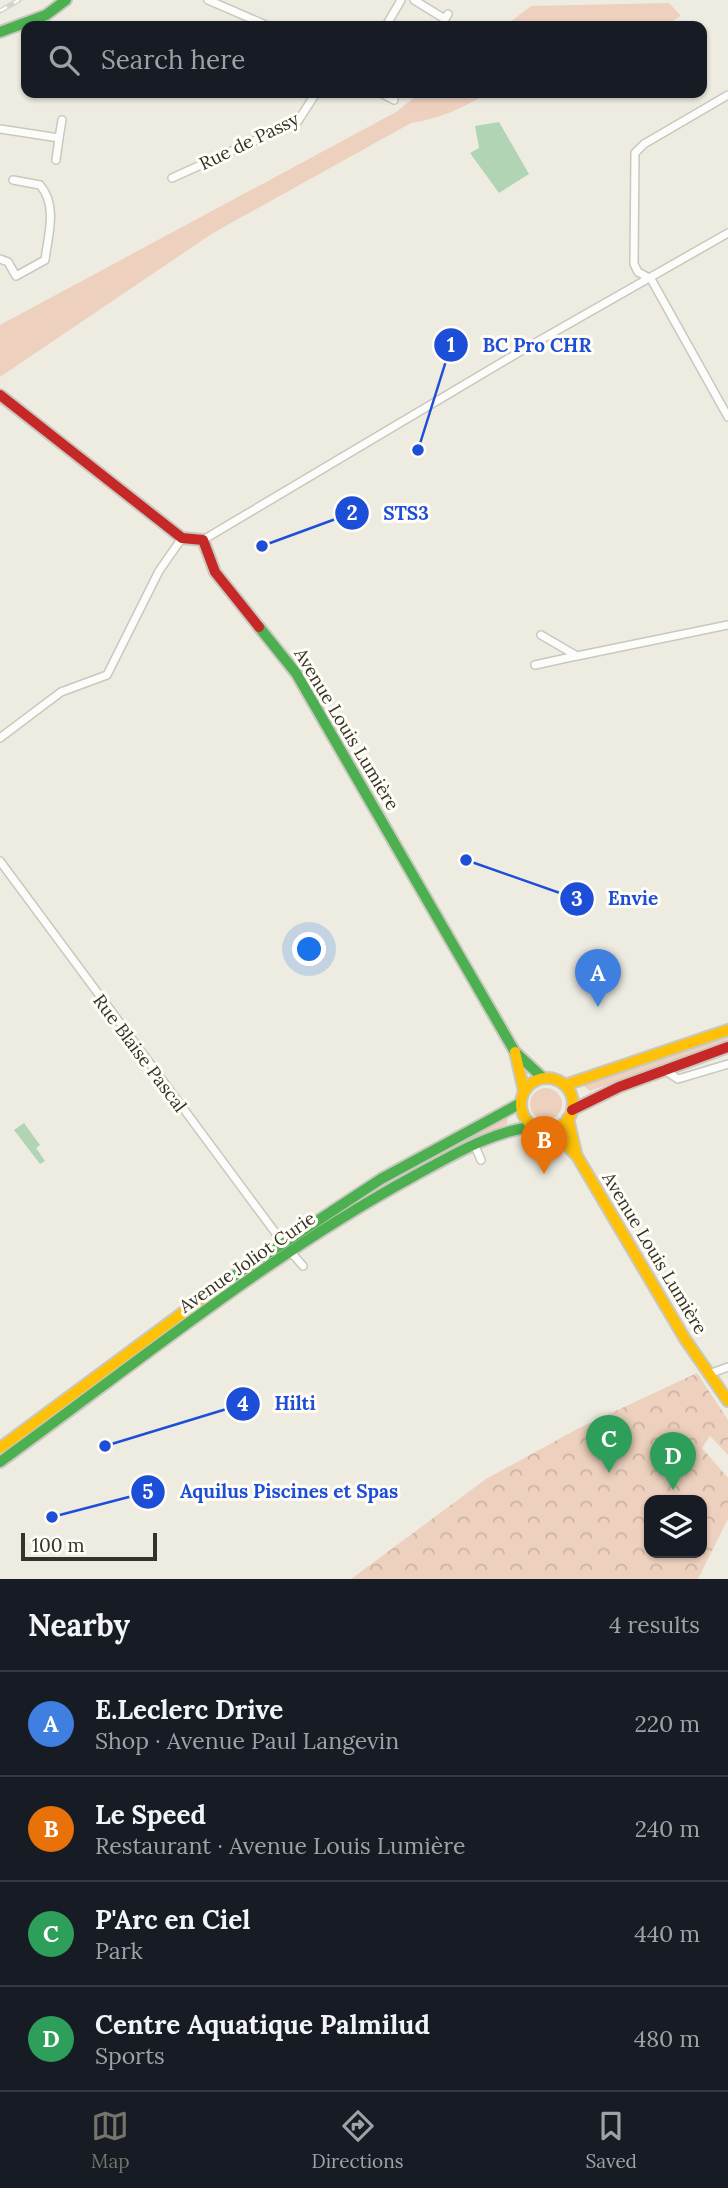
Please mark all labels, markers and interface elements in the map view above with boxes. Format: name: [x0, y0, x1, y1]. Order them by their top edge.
search box: [21, 21, 707, 98]
icon: search: [45, 41, 83, 79]
text: Search here: [101, 43, 245, 76]
street label: Rue de Passy: [195, 107, 303, 175]
callout: BC Pro CHR: [434, 325, 606, 365]
text: 1: [447, 331, 455, 358]
text: BC Pro CHR: [483, 333, 591, 357]
callout: STS3: [334, 493, 443, 533]
text: 2: [346, 499, 358, 526]
text: STS3: [383, 501, 429, 525]
street label: Avenue Louis Lumière: [289, 643, 405, 814]
callout: Envie: [559, 879, 673, 919]
text: 3: [571, 885, 583, 912]
text: Envie: [608, 886, 658, 910]
your location: [292, 932, 326, 966]
pin: A: [575, 949, 621, 1007]
street label: Rue Blaise Pascal: [88, 989, 192, 1117]
pin: B: [521, 1116, 567, 1174]
street label: Avenue Louis Lumière: [597, 1167, 713, 1338]
street label: Avenue Joliot Curie: [174, 1206, 320, 1318]
callout: Hilti: [225, 1384, 329, 1424]
text: 4: [237, 1390, 249, 1417]
text: Hilti: [274, 1391, 316, 1415]
pin: C: [586, 1415, 632, 1473]
pin: D: [650, 1432, 696, 1490]
callout: Aquilus Piscines et Spas: [131, 1472, 412, 1512]
text: 5: [142, 1478, 154, 1505]
text: Aquilus Piscines et Spas: [180, 1479, 398, 1503]
map controls: [644, 1495, 707, 1558]
button: layers: [644, 1495, 707, 1558]
scale bar: [21, 1530, 158, 1562]
text: 100 m: [32, 1533, 85, 1557]
text: Nearby: [28, 1606, 130, 1644]
text: 4 results: [609, 1610, 700, 1639]
text: E.Leclerc Drive: [95, 1693, 283, 1726]
text: A: [43, 1709, 59, 1738]
text: 220 m: [634, 1709, 700, 1738]
text: Shop · Avenue Paul Langevin: [95, 1726, 399, 1755]
text: Le Speed: [95, 1798, 206, 1831]
text: B: [43, 1814, 59, 1843]
text: 240 m: [635, 1814, 700, 1843]
text: Restaurant · Avenue Louis Lumière: [95, 1831, 465, 1860]
text: P'Arc en Ciel: [95, 1903, 250, 1936]
text: C: [43, 1919, 59, 1948]
text: 440 m: [634, 1919, 700, 1948]
text: Park: [95, 1936, 143, 1965]
text: Centre Aquatique Palmilud: [95, 2008, 430, 2041]
text: D: [42, 2024, 60, 2053]
text: 480 m: [634, 2024, 700, 2053]
text: Sports: [95, 2041, 165, 2070]
tab: Map: [91, 2107, 130, 2173]
tab: Directions: [312, 2107, 404, 2173]
tab: Saved: [586, 2107, 637, 2173]

